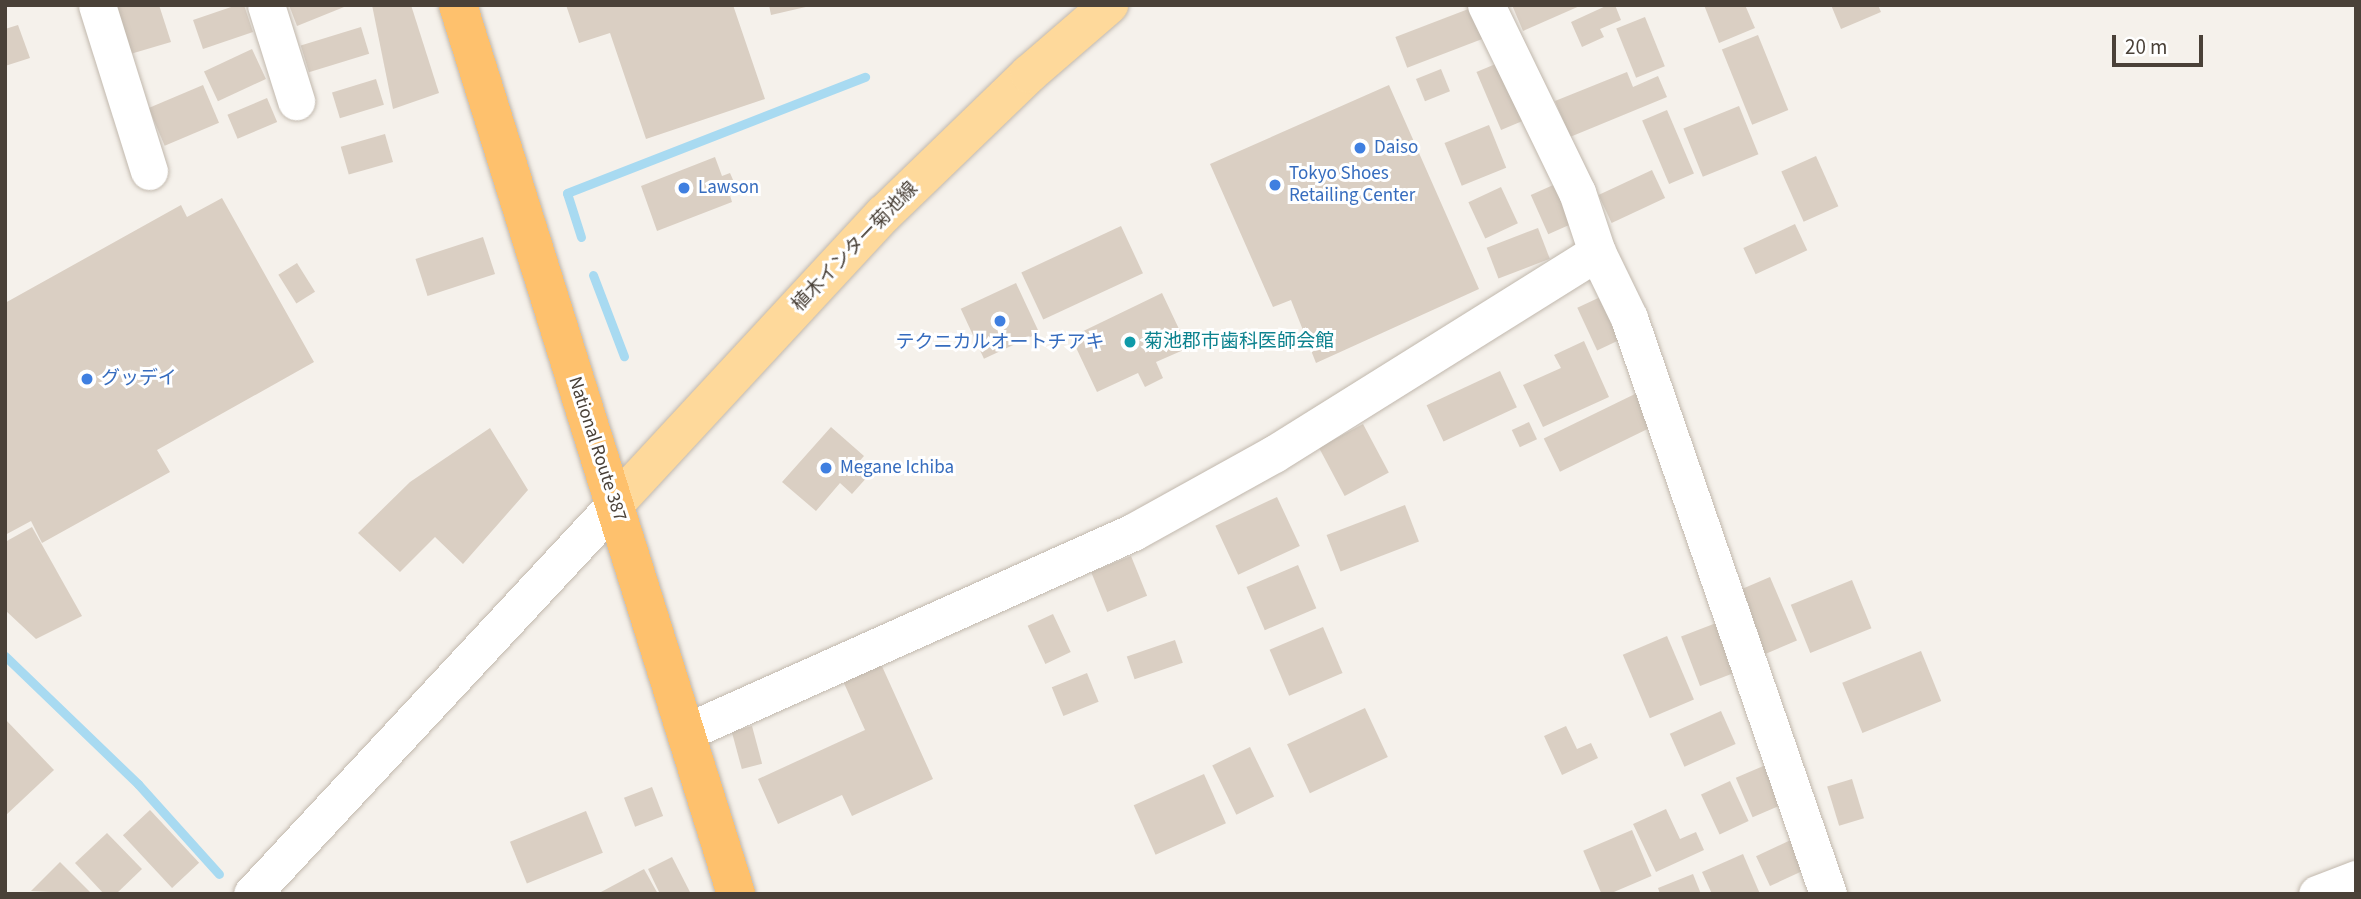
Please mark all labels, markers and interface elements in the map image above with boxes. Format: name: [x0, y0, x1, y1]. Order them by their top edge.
scale bar: [2116, 21, 2207, 65]
text: 20 m: [2125, 32, 2167, 62]
place label: Daiso: [1374, 137, 1418, 159]
marker: Daiso: [1352, 140, 1368, 156]
place label: Tokyo Shoes Retailing Center: [1289, 163, 1415, 207]
place label: Lawson: [698, 177, 759, 199]
marker: Tokyo Shoes Retailing Center: [1267, 177, 1283, 193]
street label: 植木インター菊池線: [787, 178, 923, 316]
marker: Lawson: [676, 180, 692, 196]
marker: テクニカルオートチアキ: [992, 313, 1008, 329]
place label: 菊池郡市歯科医師会館: [1144, 331, 1334, 353]
place label: テクニカルオートチアキ: [896, 332, 1104, 354]
marker: 菊池郡市歯科医師会館: [1122, 334, 1138, 350]
place label: グッデイ: [101, 368, 177, 390]
marker: グッデイ: [79, 371, 95, 387]
street label: National Route 387: [563, 374, 631, 524]
place label: Megane Ichiba: [840, 457, 954, 479]
marker: Megane Ichiba: [818, 460, 834, 476]

